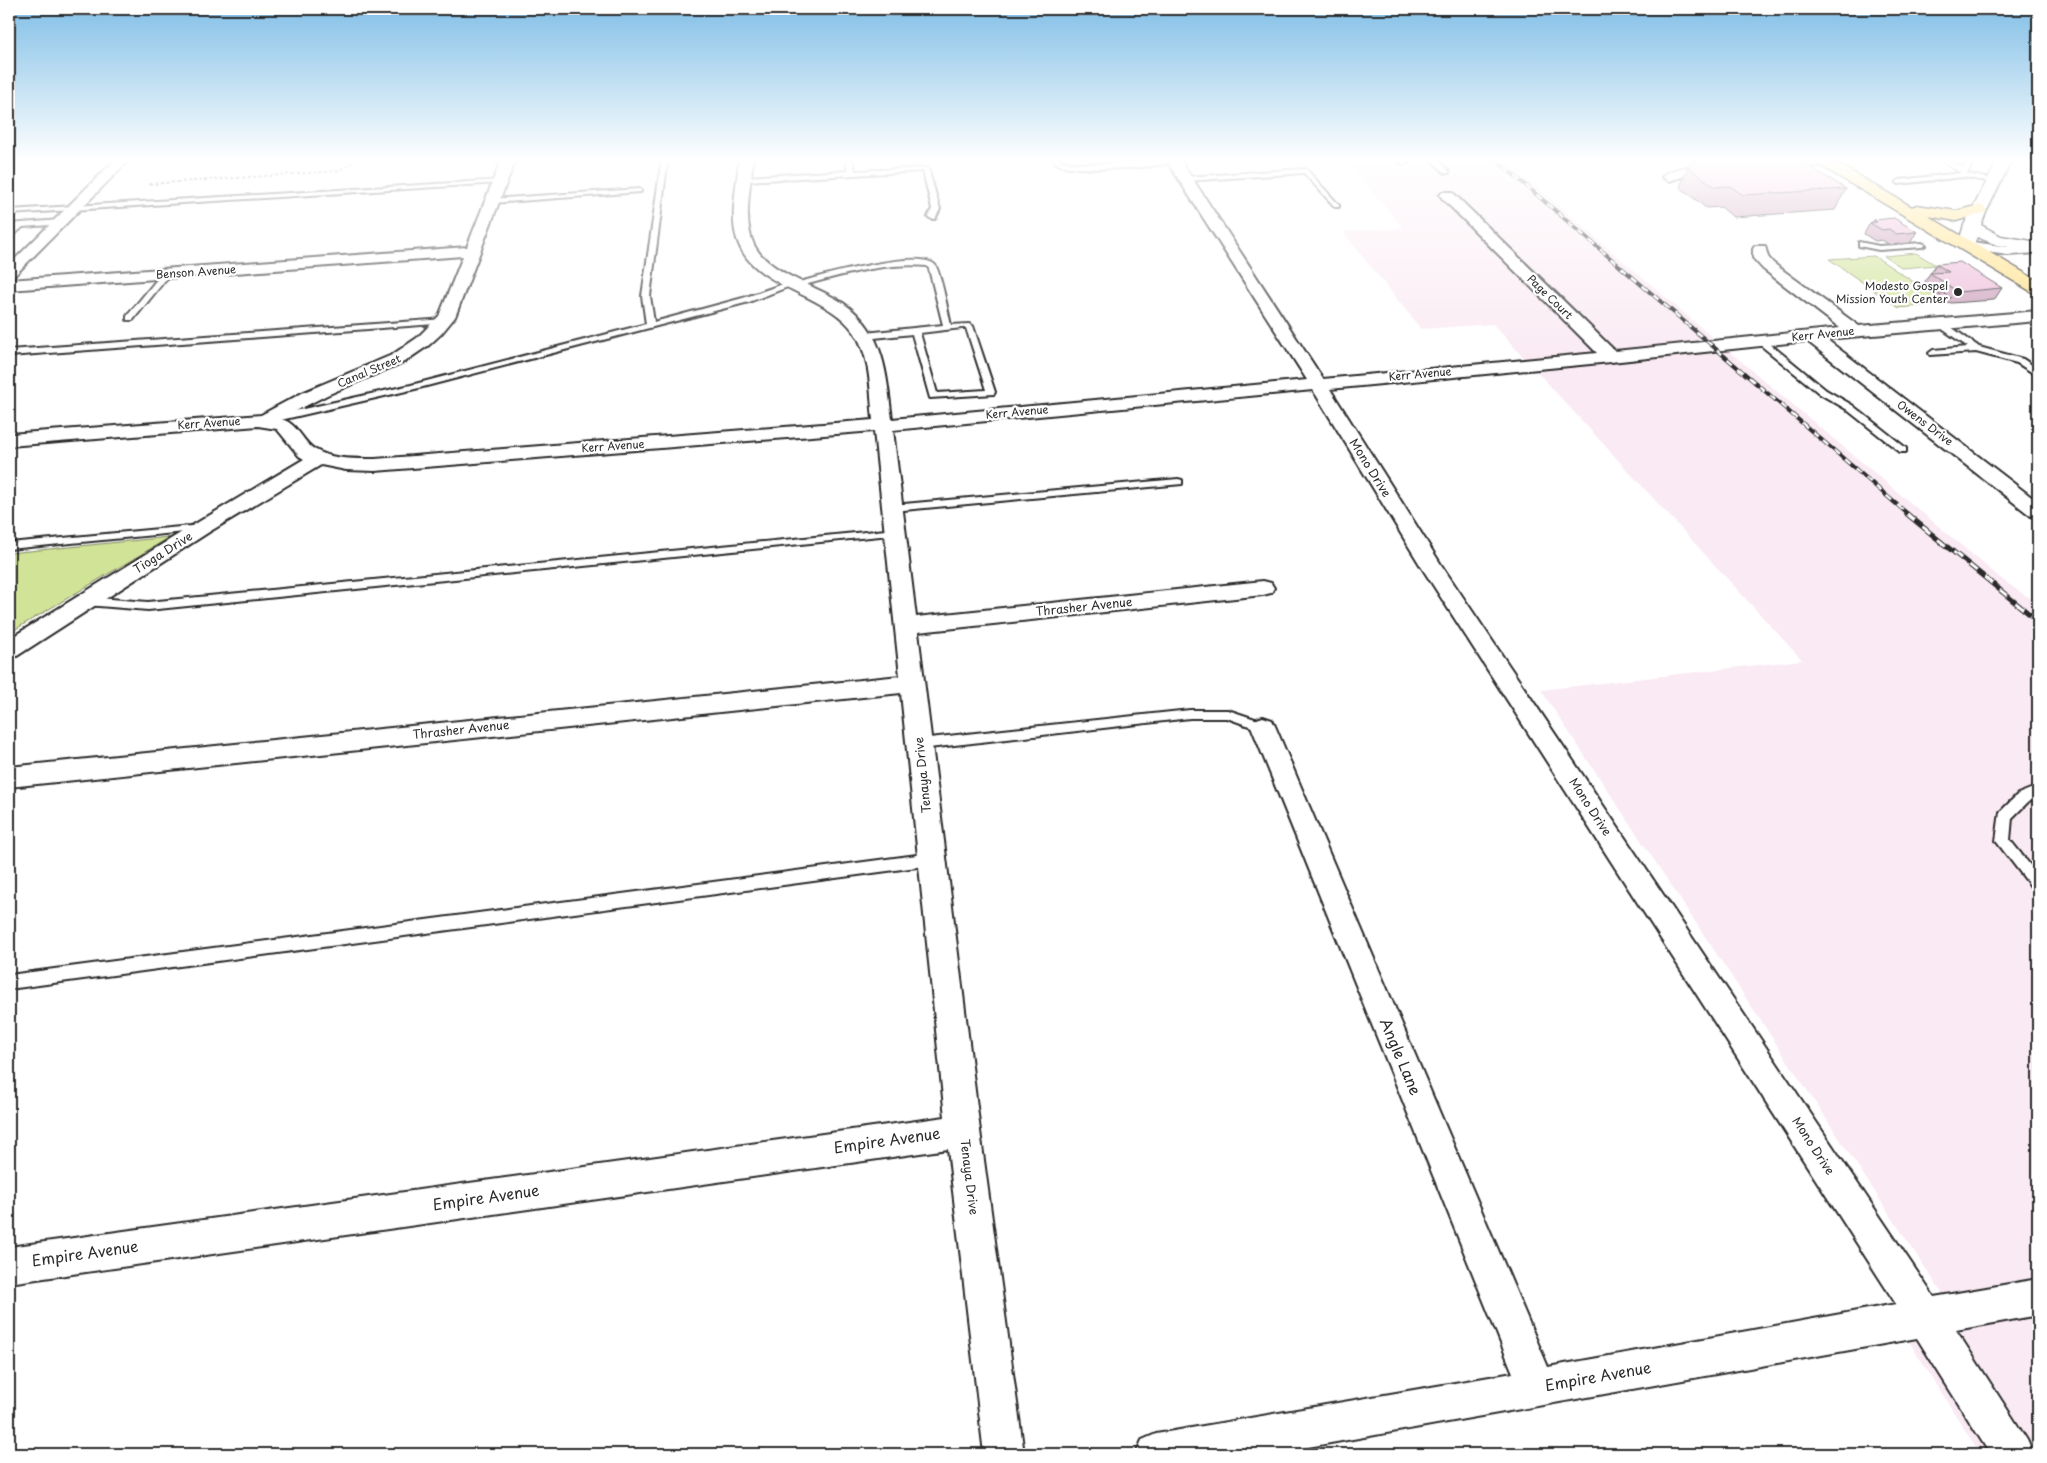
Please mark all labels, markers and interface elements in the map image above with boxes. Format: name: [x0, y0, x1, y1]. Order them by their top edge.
street label: Benson Avenue: [155, 260, 237, 283]
street label: Page Court: [1524, 270, 1577, 323]
place label: Modesto Gospel Mission Youth Center: [1836, 277, 1949, 307]
marker: Modesto Gospel Mission Youth Center: [1952, 286, 1964, 298]
street label: Kerr Avenue: [1791, 322, 1855, 345]
street label: Canal Street: [334, 349, 404, 392]
street label: Kerr Avenue: [1388, 362, 1452, 385]
street label: Owens Drive: [1894, 396, 1957, 449]
street label: Kerr Avenue: [985, 400, 1049, 423]
street label: Kerr Avenue: [177, 412, 241, 433]
street label: Kerr Avenue: [581, 435, 645, 456]
street label: Mono Drive: [1346, 435, 1396, 500]
street label: Tioga Drive: [129, 527, 196, 577]
street label: Thrasher Avenue: [1035, 592, 1134, 620]
street label: Thrasher Avenue: [412, 715, 511, 743]
street label: Tenaya Drive: [909, 736, 935, 814]
street label: Mono Drive: [1565, 774, 1616, 839]
street label: Angle Lane: [1375, 1014, 1428, 1099]
street label: Mono Drive: [1788, 1113, 1839, 1178]
street label: Empire Avenue: [832, 1121, 942, 1158]
street label: Tenaya Drive: [956, 1138, 984, 1216]
street label: Empire Avenue: [431, 1178, 541, 1215]
street label: Empire Avenue: [30, 1234, 140, 1271]
street label: Empire Avenue: [1543, 1355, 1653, 1396]

